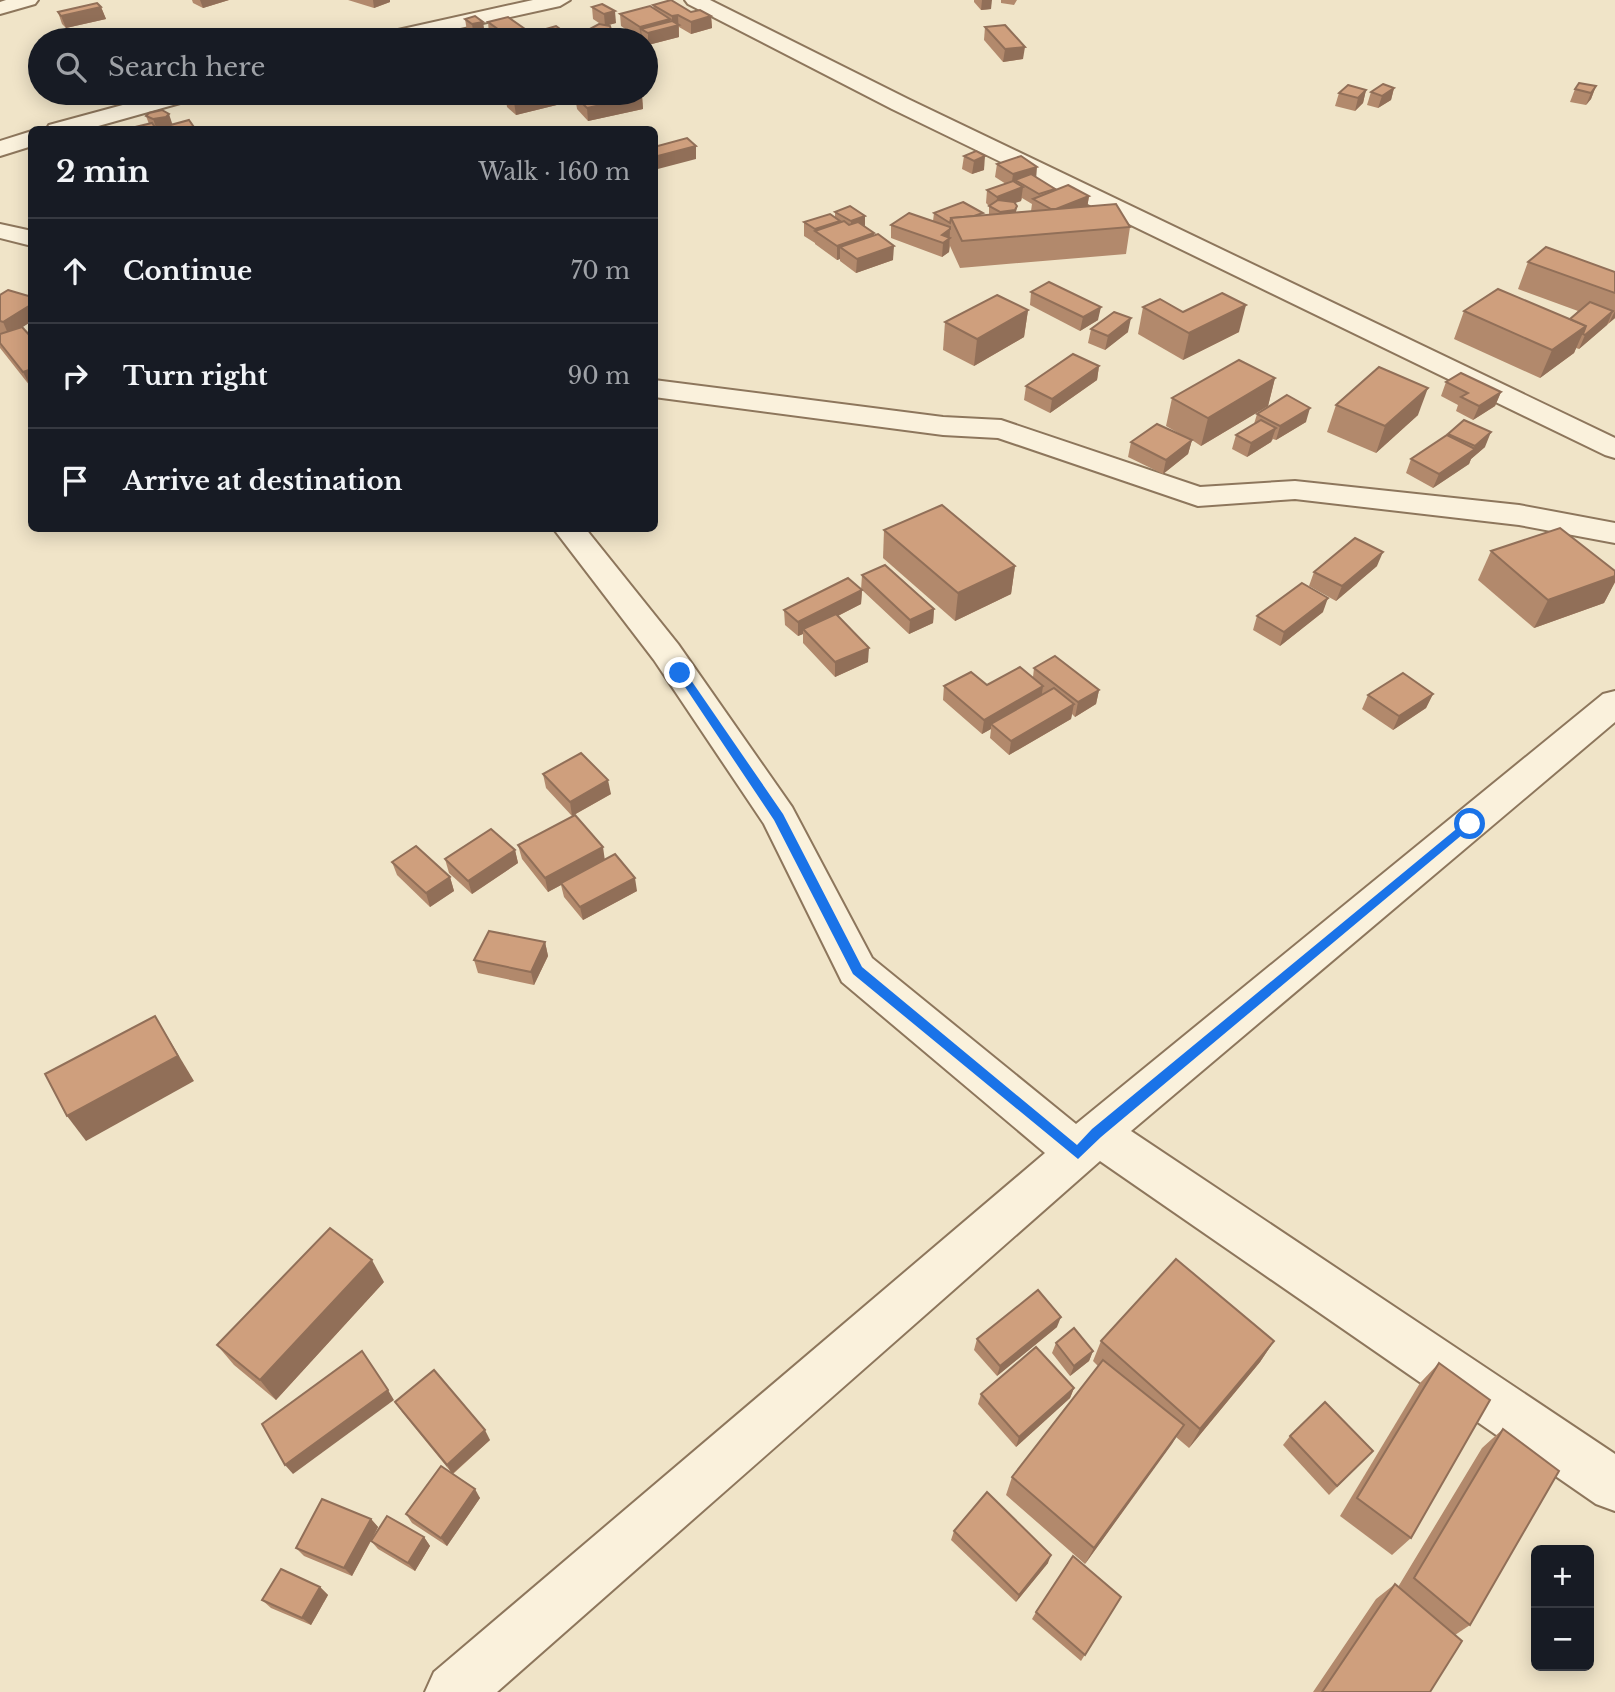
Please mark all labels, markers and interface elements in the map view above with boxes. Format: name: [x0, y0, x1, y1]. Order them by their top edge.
search box: [28, 28, 658, 105]
icon: search: [52, 48, 90, 86]
text: Search here: [108, 51, 265, 83]
text: 2 min: [56, 153, 149, 190]
text: Walk · 160 m: [478, 158, 630, 186]
icon: ahead: [56, 252, 94, 290]
text: Continue: [123, 255, 252, 287]
text: 70 m: [571, 257, 630, 285]
icon: right: [56, 357, 94, 395]
text: Turn right: [123, 360, 268, 392]
text: 90 m: [568, 362, 630, 390]
icon: arrive: [56, 462, 94, 500]
text: Arrive at destination: [123, 465, 403, 497]
route end: [664, 657, 695, 688]
route start: [1454, 808, 1485, 839]
map controls: [1531, 1545, 1594, 1671]
button: +: [1531, 1545, 1594, 1608]
button: −: [1531, 1608, 1594, 1671]

